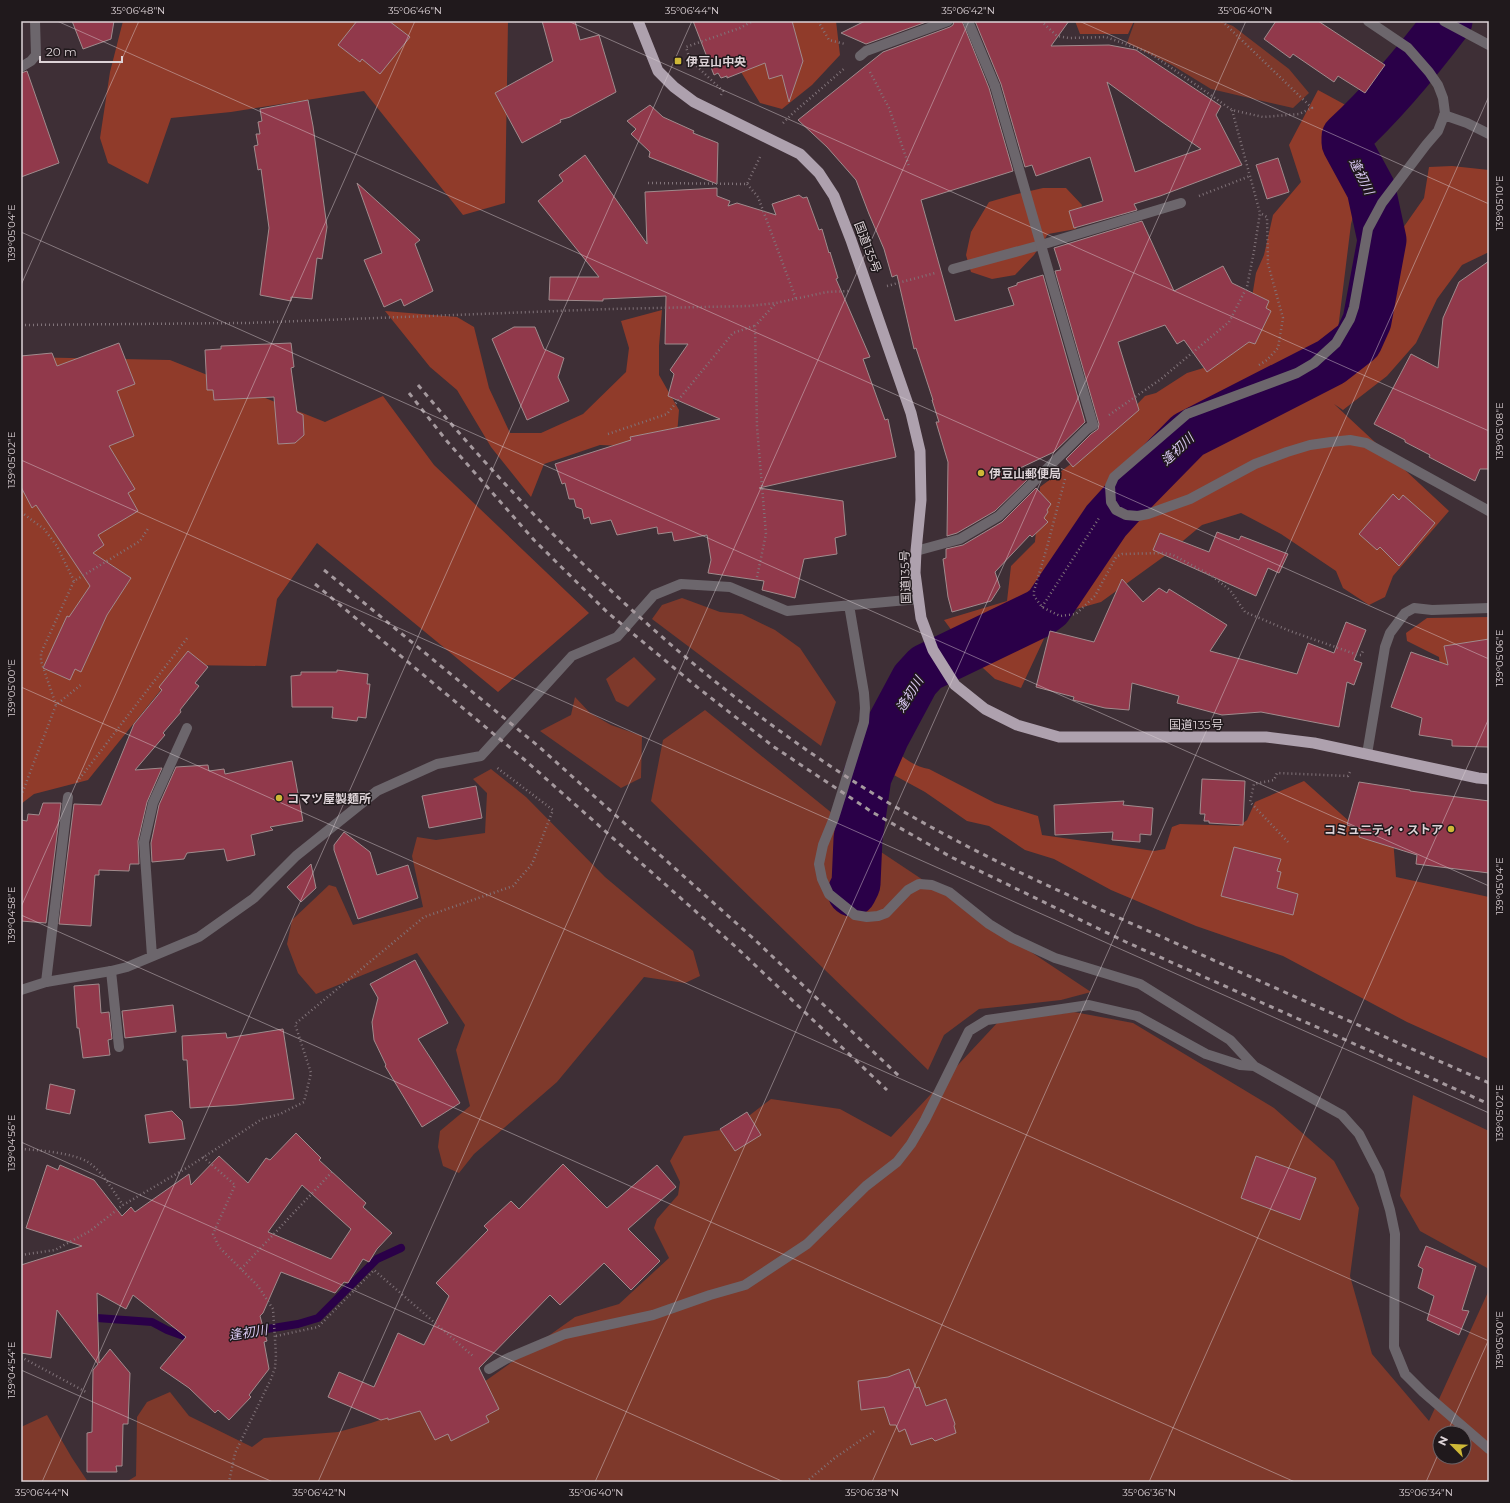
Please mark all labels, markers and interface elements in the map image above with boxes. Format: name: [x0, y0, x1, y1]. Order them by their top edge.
text: 35°06'48"N: [111, 4, 165, 17]
text: 35°06'46"N: [388, 4, 442, 17]
text: 35°06'44"N: [665, 4, 719, 17]
text: 35°06'42"N: [941, 4, 995, 17]
text: 35°06'40"N: [1218, 4, 1272, 17]
scale bar: [40, 38, 122, 64]
text: 20 m: [46, 44, 77, 59]
place label: 伊豆山中央: [686, 54, 746, 69]
marker: 伊豆山中央: [673, 56, 683, 66]
water label: 逢初川: [1346, 155, 1379, 199]
text: 139°05'10"E: [1493, 175, 1506, 231]
text: 139°05'04"E: [5, 204, 18, 262]
street label: 国道135号: [851, 219, 885, 275]
text: 139°05'08"E: [1493, 402, 1506, 460]
water label: 逢初川: [1157, 428, 1198, 468]
text: 139°05'02"E: [5, 431, 18, 488]
place label: 伊豆山郵便局: [989, 466, 1061, 481]
marker: 伊豆山郵便局: [976, 468, 986, 478]
street label: 国道135号: [897, 550, 913, 604]
text: 139°05'06"E: [1493, 629, 1506, 687]
text: 139°05'00"E: [5, 659, 18, 717]
water label: 逢初川: [892, 672, 927, 715]
street label: 国道135号: [1169, 717, 1223, 732]
place label: コマツ屋製麺所: [287, 791, 371, 806]
marker: コマツ屋製麺所: [274, 793, 284, 803]
place label: コミュ二ティ・ストア: [1324, 822, 1443, 837]
marker: コミュ二ティ・ストア: [1446, 824, 1456, 834]
text: 139°05'04"E: [1493, 857, 1506, 915]
text: 139°04'58"E: [5, 886, 18, 944]
text: 139°05'02"E: [1493, 1084, 1506, 1141]
text: 139°04'56"E: [5, 1114, 18, 1171]
text: 139°05'00"E: [1493, 1311, 1506, 1369]
water label: 逢初川: [227, 1321, 270, 1343]
text: 139°04'54"E: [5, 1341, 18, 1399]
north arrow: [1432, 1425, 1472, 1465]
text: N: [1435, 1434, 1451, 1448]
text: 35°06'44"N: [15, 1486, 69, 1499]
text: 35°06'42"N: [292, 1486, 346, 1499]
text: 35°06'40"N: [569, 1486, 623, 1499]
text: 35°06'38"N: [845, 1486, 899, 1499]
text: 35°06'36"N: [1122, 1486, 1176, 1499]
text: 35°06'34"N: [1399, 1486, 1453, 1499]

